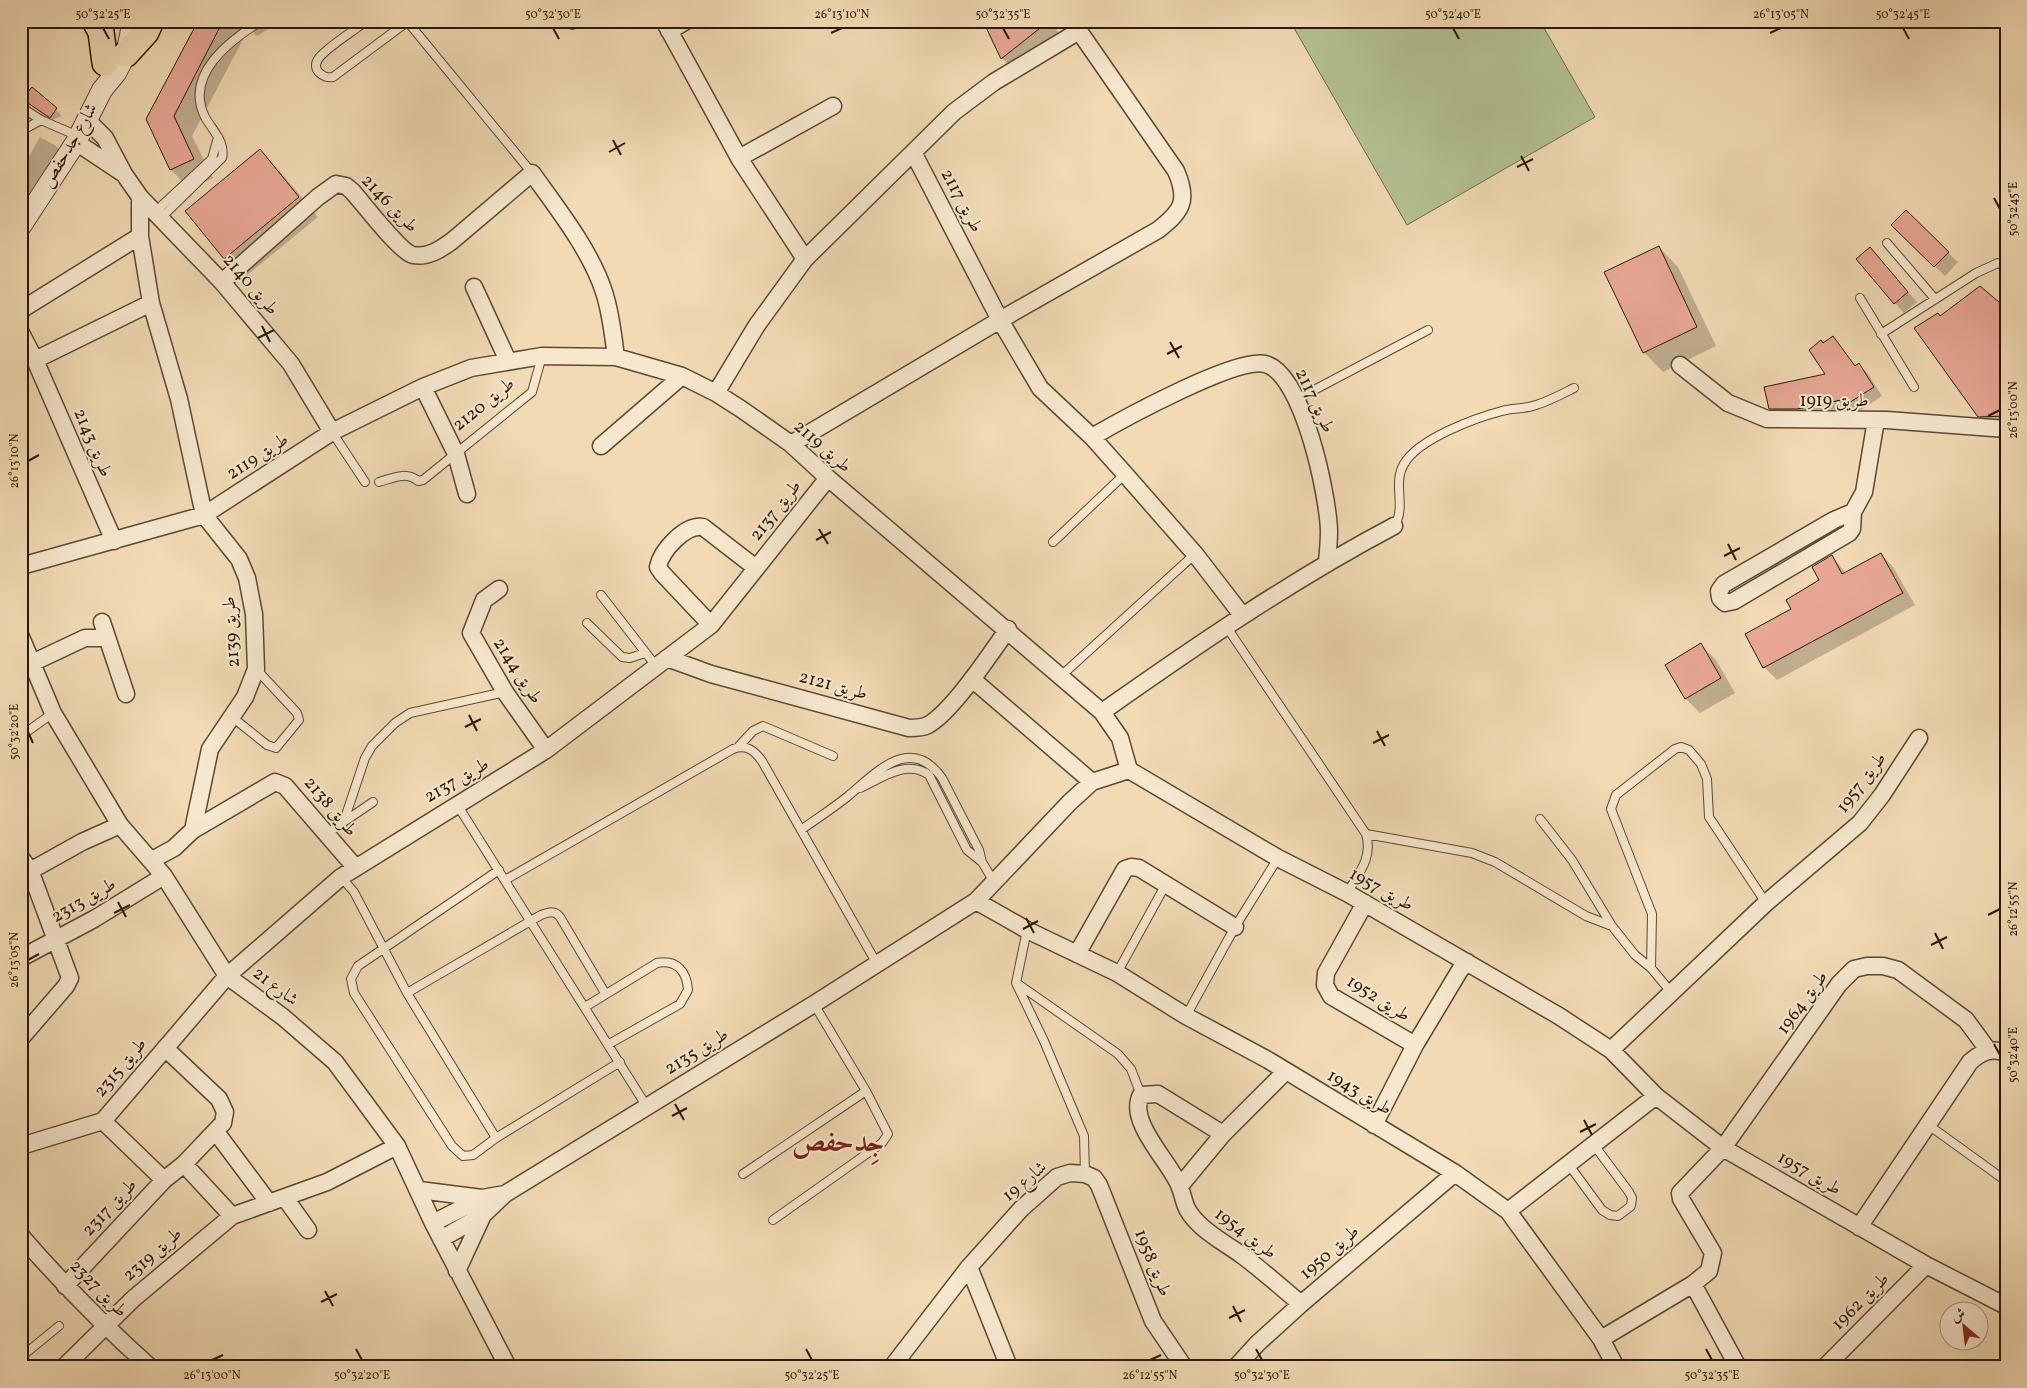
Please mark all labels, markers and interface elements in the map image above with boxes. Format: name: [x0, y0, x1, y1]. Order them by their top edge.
text: 50°32'25"E: [75, 7, 131, 23]
text: 50°32'30"E: [525, 7, 581, 23]
text: 26°13'10"N: [815, 7, 870, 23]
text: 50°32'35"E: [976, 7, 1030, 23]
text: 50°32'40"E: [1425, 7, 1481, 23]
text: 26°13'05"N: [1753, 7, 1809, 23]
text: 50°32'45"E: [1876, 7, 1930, 23]
street label: شارع جدحفص: [36, 99, 105, 193]
street label: طريق 2117: [934, 165, 988, 237]
street label: طريق 2146: [355, 169, 423, 239]
text: 50°32'45"E: [2006, 182, 2022, 236]
street label: طريق 2140: [216, 249, 284, 321]
street label: طريق 2117: [1288, 364, 1340, 438]
street label: طريق 2120: [448, 372, 520, 438]
text: 26°13'00"N: [2006, 381, 2022, 439]
street label: طريق 1919: [1799, 389, 1869, 414]
street label: طريق 2143: [66, 405, 118, 481]
street label: طريق 2119: [788, 415, 856, 479]
street label: طريق 2119: [222, 428, 294, 486]
text: 26°13'10"N: [7, 433, 23, 488]
street label: طريق 2137: [744, 475, 808, 547]
street label: طريق 2139: [217, 596, 247, 668]
street label: طريق 2144: [486, 633, 548, 709]
street label: طريق 2121: [796, 665, 870, 707]
text: 50°32'20"E: [7, 704, 23, 760]
street label: طريق 1957: [1831, 747, 1893, 819]
street label: طريق 2137: [420, 752, 494, 810]
street label: طريق 2138: [297, 772, 363, 842]
street label: طريق 1957: [1344, 862, 1418, 918]
street label: طريق 2313: [47, 872, 121, 930]
text: 26°12'55"N: [2006, 882, 2022, 936]
text: 26°13'05"N: [7, 932, 23, 988]
street label: شارع 21: [246, 962, 303, 1013]
street label: طريق 1964: [1771, 966, 1835, 1040]
street label: طريق 1952: [1341, 970, 1415, 1028]
street label: طريق 2135: [660, 1023, 734, 1081]
text: 50°32'40"E: [2006, 1027, 2022, 1083]
street label: طريق 2315: [89, 1033, 153, 1103]
street label: طريق 1943: [1322, 1064, 1396, 1122]
district label: جِدحفص: [792, 1124, 884, 1165]
street label: طريق 1957: [1772, 1146, 1846, 1202]
street label: شارع 19: [997, 1156, 1053, 1209]
street label: طريق 2317: [77, 1174, 143, 1242]
street label: طريق 1954: [1209, 1202, 1281, 1266]
street label: طريق 1950: [1295, 1220, 1365, 1286]
street label: طريق 2319: [118, 1222, 188, 1288]
street label: طريق 1958: [1127, 1226, 1177, 1300]
street label: طريق 2327: [63, 1254, 133, 1324]
street label: طريق 1962: [1827, 1268, 1895, 1336]
north arrow: [1940, 1300, 1990, 1350]
text: ش: [1948, 1304, 1969, 1327]
text: 26°13'00"N: [183, 1368, 241, 1384]
text: 50°32'20"E: [334, 1368, 390, 1384]
text: 50°32'25"E: [784, 1368, 840, 1384]
text: 26°12'55"N: [1123, 1368, 1177, 1384]
text: 50°32'30"E: [1234, 1368, 1290, 1384]
text: 50°32'35"E: [1685, 1368, 1739, 1384]

